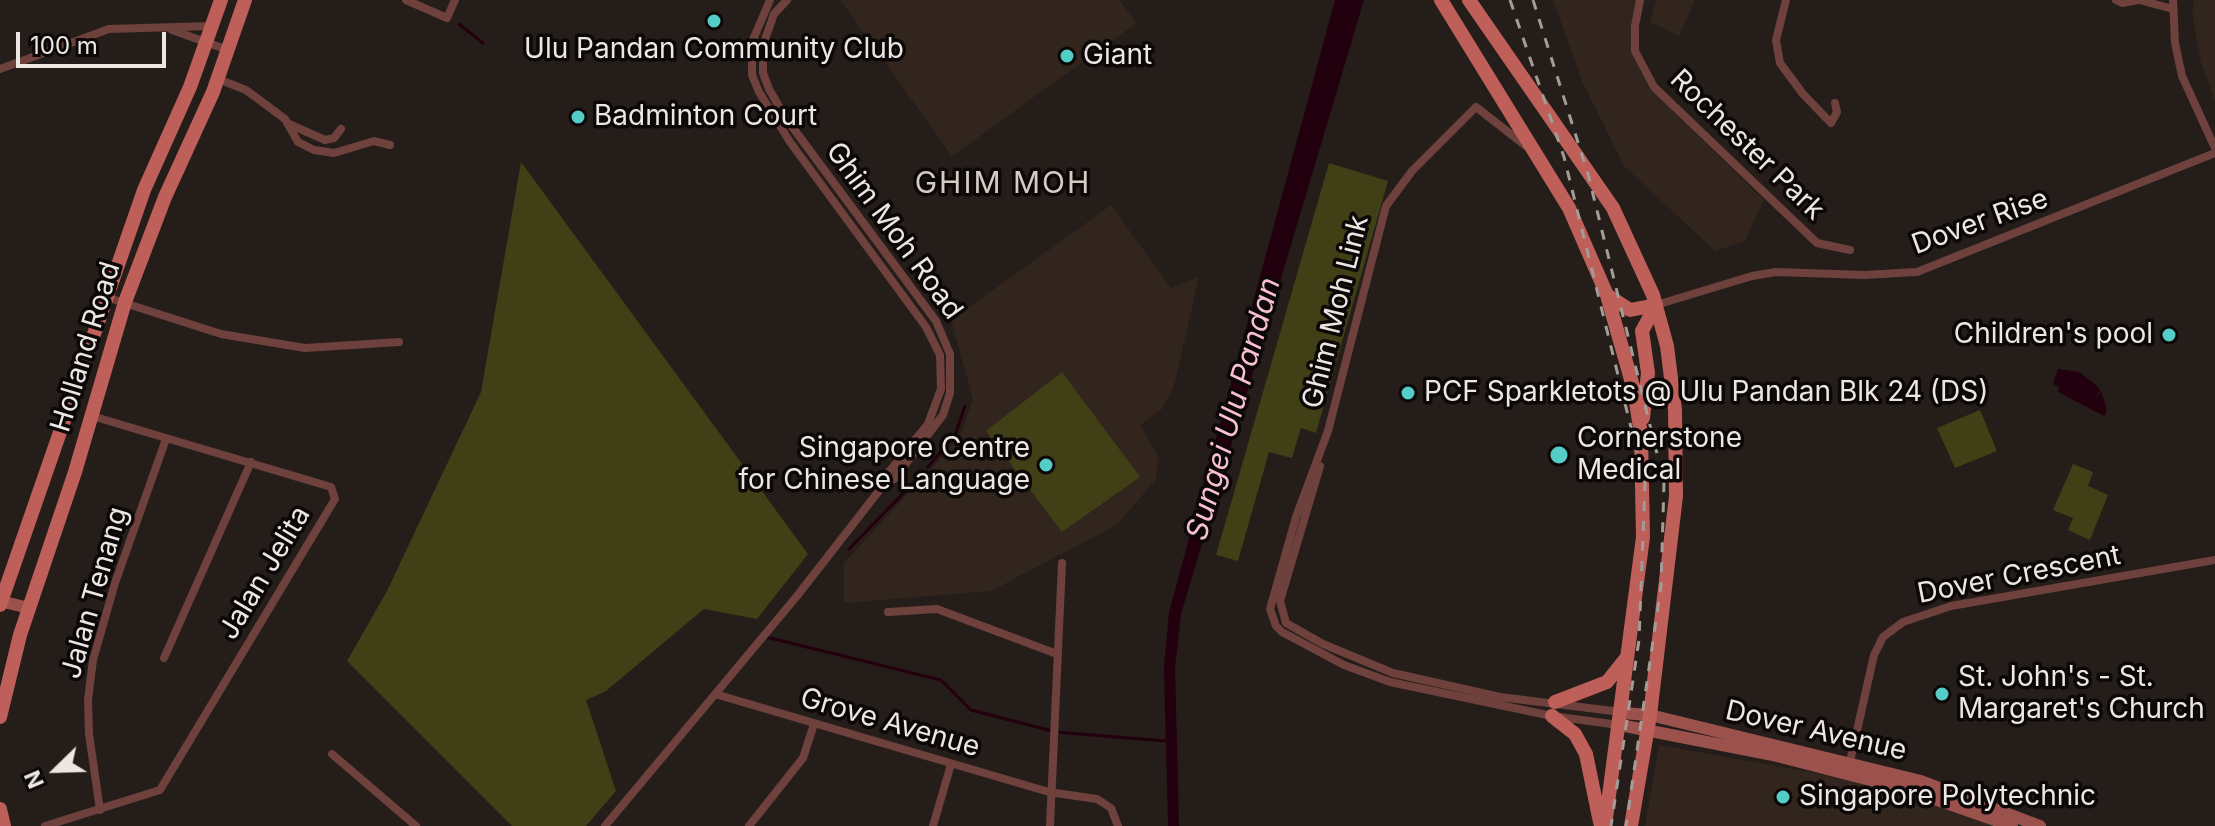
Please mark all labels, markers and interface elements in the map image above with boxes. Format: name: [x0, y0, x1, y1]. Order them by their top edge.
marker: Ulu Pandan Community Club: [705, 12, 723, 30]
scale bar: [20, 16, 170, 66]
text: 100 m: [30, 31, 98, 60]
place label: Ulu Pandan Community Club: [524, 33, 904, 67]
place label: Giant: [1083, 39, 1152, 73]
marker: Giant: [1058, 47, 1076, 65]
street label: Rochester Park: [1663, 63, 1831, 227]
place label: Badminton Court: [594, 100, 817, 134]
marker: Badminton Court: [569, 108, 587, 126]
street label: Ghim Moh Road: [818, 136, 970, 326]
district label: GHIM MOH: [915, 166, 1091, 202]
street label: Dover Rise: [1907, 182, 2053, 262]
street label: Ghim Moh Link: [1296, 212, 1376, 412]
street label: Holland Road: [44, 258, 128, 436]
water label: Sungei Ulu Pandan: [1179, 274, 1289, 544]
place label: Children's pool: [1954, 318, 2153, 352]
marker: Children's pool: [2160, 326, 2178, 344]
place label: PCF Sparkletots @ Ulu Pandan Blk 24 (DS): [1424, 376, 1988, 410]
marker: PCF Sparkletots @ Ulu Pandan Blk 24 (DS): [1399, 384, 1417, 402]
place label: Cornerstone Medical: [1577, 422, 1742, 488]
place label: Singapore Centre for Chinese Language: [739, 432, 1030, 498]
marker: Cornerstone Medical: [1548, 444, 1570, 466]
marker: Singapore Centre for Chinese Language: [1037, 456, 1055, 474]
street label: Jalan Jelita: [212, 500, 318, 646]
street label: Jalan Tenang: [54, 503, 136, 683]
street label: Dover Crescent: [1915, 539, 2123, 611]
place label: St. John's - St. Margaret's Church: [1958, 661, 2205, 727]
street label: Grove Avenue: [796, 681, 984, 765]
marker: St. John's - St. Margaret's Church: [1933, 685, 1951, 703]
street label: Dover Avenue: [1722, 694, 1910, 768]
north arrow: [16, 730, 96, 810]
text: N: [19, 767, 49, 792]
place label: Singapore Polytechnic: [1799, 780, 2096, 814]
marker: Singapore Polytechnic: [1774, 788, 1792, 806]

